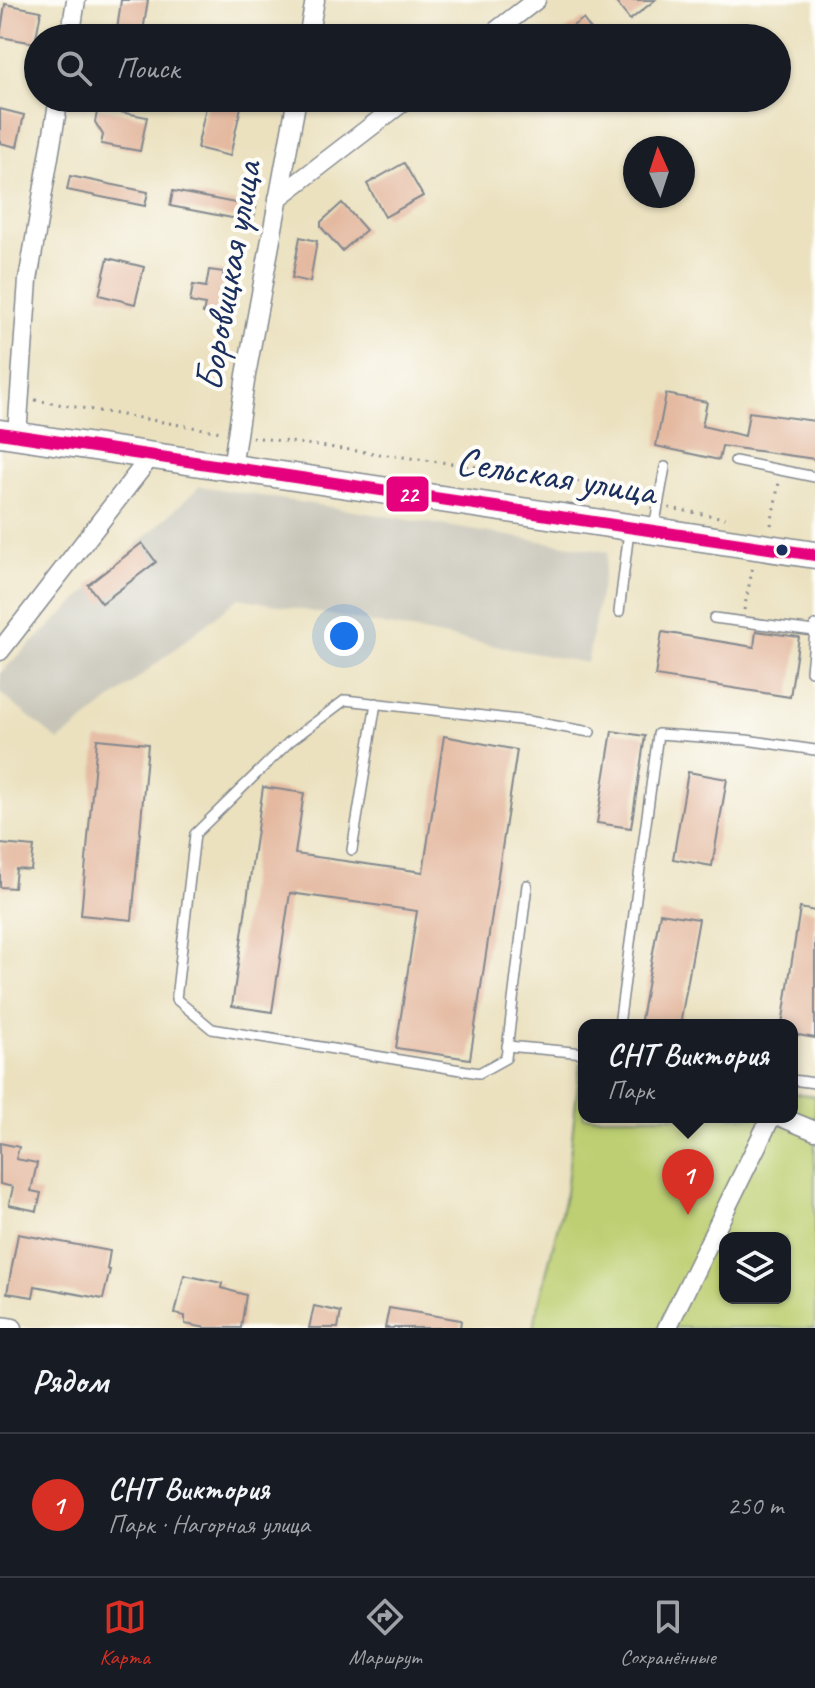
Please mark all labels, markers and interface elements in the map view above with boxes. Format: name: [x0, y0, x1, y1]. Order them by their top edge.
search box: [24, 24, 791, 112]
icon: search: [52, 46, 96, 90]
text: Поиск: [116, 49, 179, 87]
north arrow: [623, 136, 695, 208]
street label: Боровицкая улица: [183, 154, 273, 395]
street label: Сельская улица: [453, 436, 663, 517]
line badge: 22: [385, 475, 430, 513]
text: 22: [398, 481, 420, 509]
unlabelled marker: [774, 542, 790, 558]
your location: [324, 616, 364, 656]
popup: [578, 1019, 798, 1123]
text: СНТ Виктория: [607, 1036, 769, 1074]
text: Парк: [607, 1074, 654, 1107]
pin: 1: [662, 1149, 714, 1215]
map controls: [719, 1232, 791, 1304]
button: layers: [719, 1232, 791, 1304]
text: Рядом: [32, 1359, 108, 1402]
text: СНТ Виктория: [108, 1470, 269, 1508]
text: 1: [52, 1489, 64, 1522]
text: 250 m: [727, 1489, 783, 1522]
text: Парк · Нагорная улица: [108, 1508, 310, 1541]
tab: Карта: [99, 1595, 150, 1671]
tab: Маршрут: [349, 1595, 421, 1671]
tab: Сохранённые: [620, 1595, 716, 1671]

